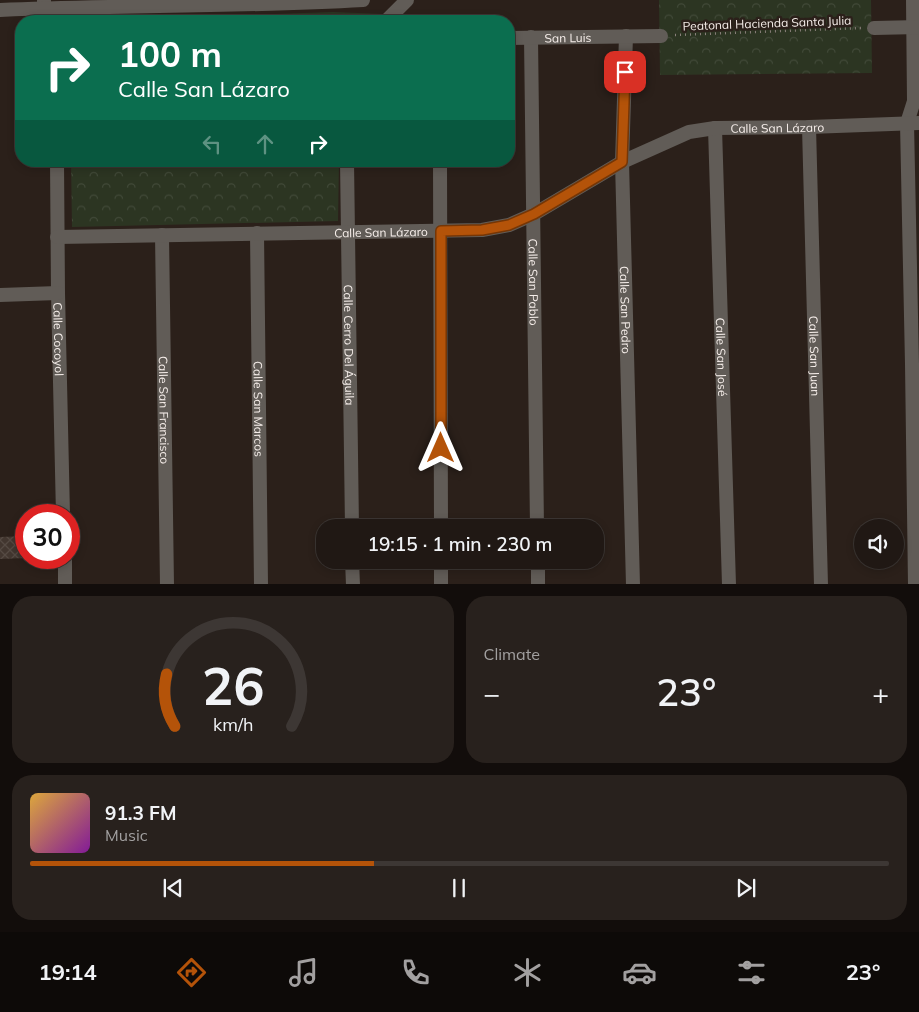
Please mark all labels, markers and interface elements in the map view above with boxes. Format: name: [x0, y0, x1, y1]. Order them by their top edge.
street label: Peatonal Hacienda Santa Julia: [682, 13, 852, 33]
street label: San Luis: [544, 29, 592, 45]
text: 100 m: [118, 32, 222, 76]
icon: right: [35, 35, 100, 100]
pin: [604, 51, 646, 93]
icon: arrive: [611, 58, 639, 86]
text: Calle San Lázaro: [118, 75, 290, 103]
street label: Calle San Lázaro: [730, 119, 825, 135]
icon: left: [198, 130, 226, 158]
icon: ahead: [251, 130, 279, 158]
icon: right: [304, 130, 332, 158]
street label: Calle San Lázaro: [334, 223, 428, 240]
street label: Calle San Pablo: [526, 238, 542, 326]
street label: Calle San Pedro: [617, 266, 634, 354]
street label: Calle Cerro Del Águila: [341, 284, 358, 406]
street label: Calle Cocoyol: [51, 302, 67, 376]
street label: Calle San Juan: [806, 315, 824, 396]
street label: Calle San José: [713, 317, 731, 396]
street label: Calle San Francisco: [156, 356, 173, 464]
street label: Calle San Marcos: [251, 361, 267, 457]
position arrow: [414, 421, 466, 473]
speed limit sign: 30: [15, 504, 80, 569]
map controls: [854, 519, 904, 569]
button: sound: [854, 519, 904, 569]
text: 19:15 · 1 min · 230 m: [367, 532, 553, 556]
text: Climate: [484, 644, 540, 664]
text: 26: [202, 653, 264, 718]
text: 23°: [656, 668, 716, 716]
text: −: [484, 676, 500, 711]
text: +: [872, 676, 889, 711]
text: km/h: [213, 713, 253, 735]
text: 91.3 FM: [105, 801, 177, 825]
text: Music: [105, 825, 148, 845]
icon: previous: [159, 874, 187, 902]
icon: pause: [445, 874, 473, 902]
icon: next: [732, 874, 760, 902]
icon: directions: [174, 955, 209, 990]
icon: music: [286, 955, 321, 990]
icon: phone: [398, 955, 433, 990]
icon: climate: [510, 955, 545, 990]
icon: car: [622, 955, 657, 990]
icon: filters: [734, 955, 769, 990]
text: 19:14: [38, 958, 97, 986]
text: 23°: [846, 958, 880, 986]

